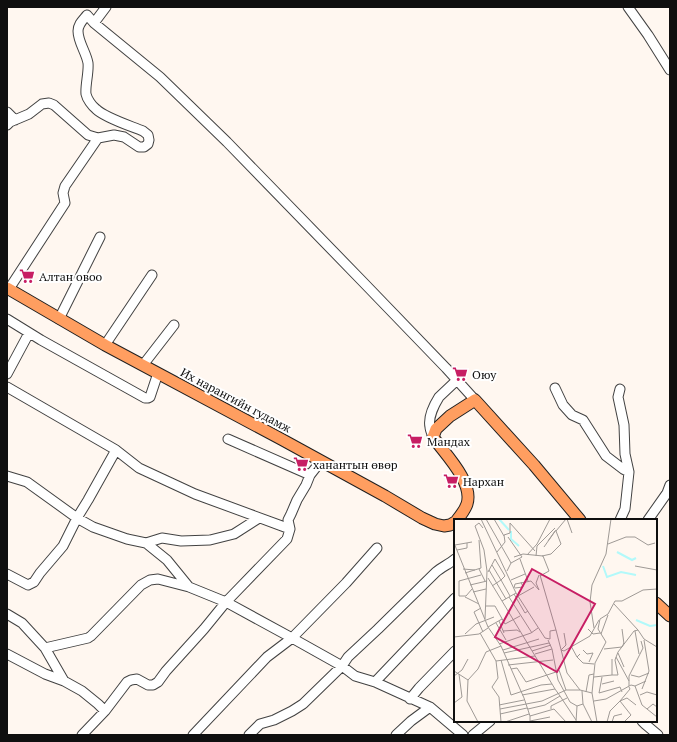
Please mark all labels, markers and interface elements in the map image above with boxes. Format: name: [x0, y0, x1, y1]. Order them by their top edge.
supermarket icon: Алтан овоо: [18, 267, 36, 285]
place label: Алтан овоо: [39, 269, 103, 284]
street label: Их нарангийн гудамж: [178, 364, 294, 436]
supermarket icon: Оюу: [451, 365, 469, 383]
place label: Оюу: [472, 367, 497, 382]
supermarket icon: Мандах: [406, 432, 424, 450]
place label: Мандах: [427, 434, 471, 449]
supermarket icon: ханантын өвөр: [292, 455, 310, 473]
place label: ханантын өвөр: [313, 457, 398, 472]
supermarket icon: Нархан: [442, 472, 460, 490]
place label: Нархан: [463, 474, 504, 489]
inset map: [454, 519, 657, 722]

